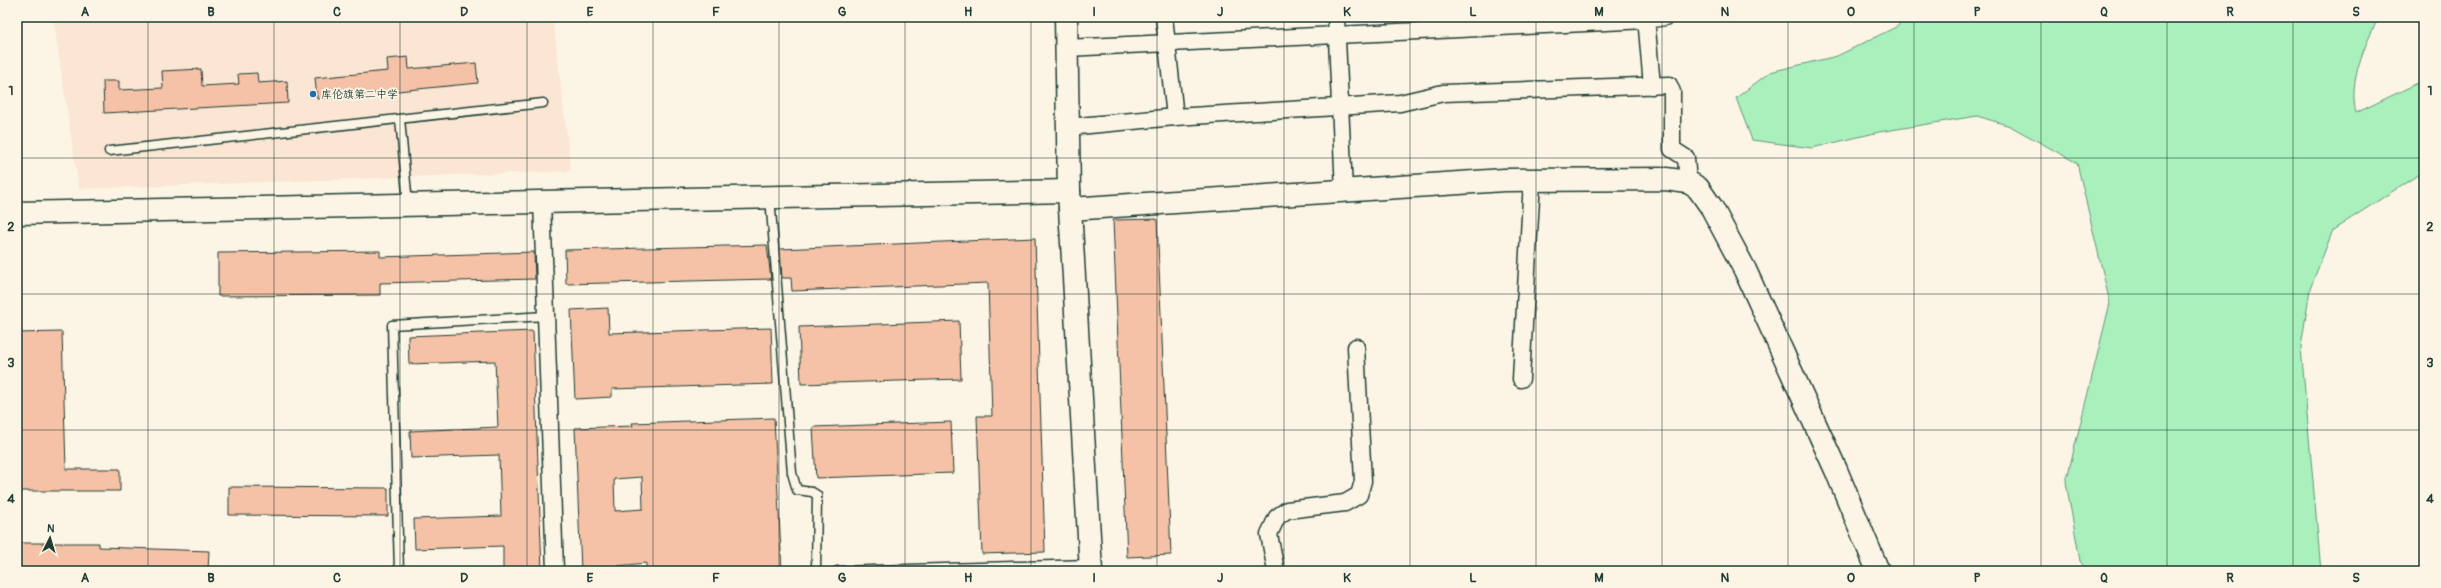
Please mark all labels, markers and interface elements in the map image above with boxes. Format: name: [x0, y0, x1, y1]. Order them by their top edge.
text: A: [81, 4, 90, 20]
text: B: [207, 4, 215, 20]
text: C: [333, 4, 341, 20]
text: D: [460, 4, 468, 20]
text: E: [587, 4, 594, 20]
text: F: [712, 4, 720, 20]
text: G: [838, 4, 847, 20]
text: H: [964, 4, 972, 20]
text: I: [1092, 4, 1096, 20]
text: J: [1217, 4, 1223, 20]
text: K: [1343, 4, 1351, 20]
text: L: [1469, 4, 1477, 20]
text: M: [1594, 4, 1604, 20]
text: N: [1721, 4, 1730, 20]
text: O: [1847, 4, 1856, 20]
text: P: [1973, 4, 1981, 20]
text: Q: [2100, 4, 2108, 20]
text: R: [2226, 4, 2234, 20]
text: S: [2352, 4, 2360, 20]
text: 1: [8, 83, 14, 99]
text: 1: [2427, 83, 2433, 99]
place label: 库伦旗第二中学: [321, 88, 398, 101]
marker: 库伦旗第二中学: [308, 89, 318, 99]
text: 2: [7, 219, 15, 235]
text: 2: [2426, 219, 2434, 235]
text: 3: [7, 355, 15, 371]
text: 3: [2426, 355, 2434, 371]
text: 4: [7, 491, 15, 507]
text: 4: [2426, 491, 2434, 507]
north arrow: [30, 518, 70, 558]
text: N: [47, 522, 56, 535]
text: A: [81, 570, 90, 586]
text: B: [207, 570, 215, 586]
text: C: [333, 570, 341, 586]
text: D: [460, 570, 468, 586]
text: E: [587, 570, 594, 586]
text: F: [712, 570, 720, 586]
text: G: [838, 570, 847, 586]
text: H: [964, 570, 972, 586]
text: I: [1092, 570, 1096, 586]
text: J: [1217, 570, 1223, 586]
text: K: [1343, 570, 1351, 586]
text: L: [1469, 570, 1477, 586]
text: M: [1594, 570, 1604, 586]
text: N: [1721, 570, 1730, 586]
text: O: [1847, 570, 1856, 586]
text: P: [1973, 570, 1981, 586]
text: Q: [2100, 570, 2108, 586]
text: R: [2226, 570, 2234, 586]
text: S: [2352, 570, 2360, 586]

